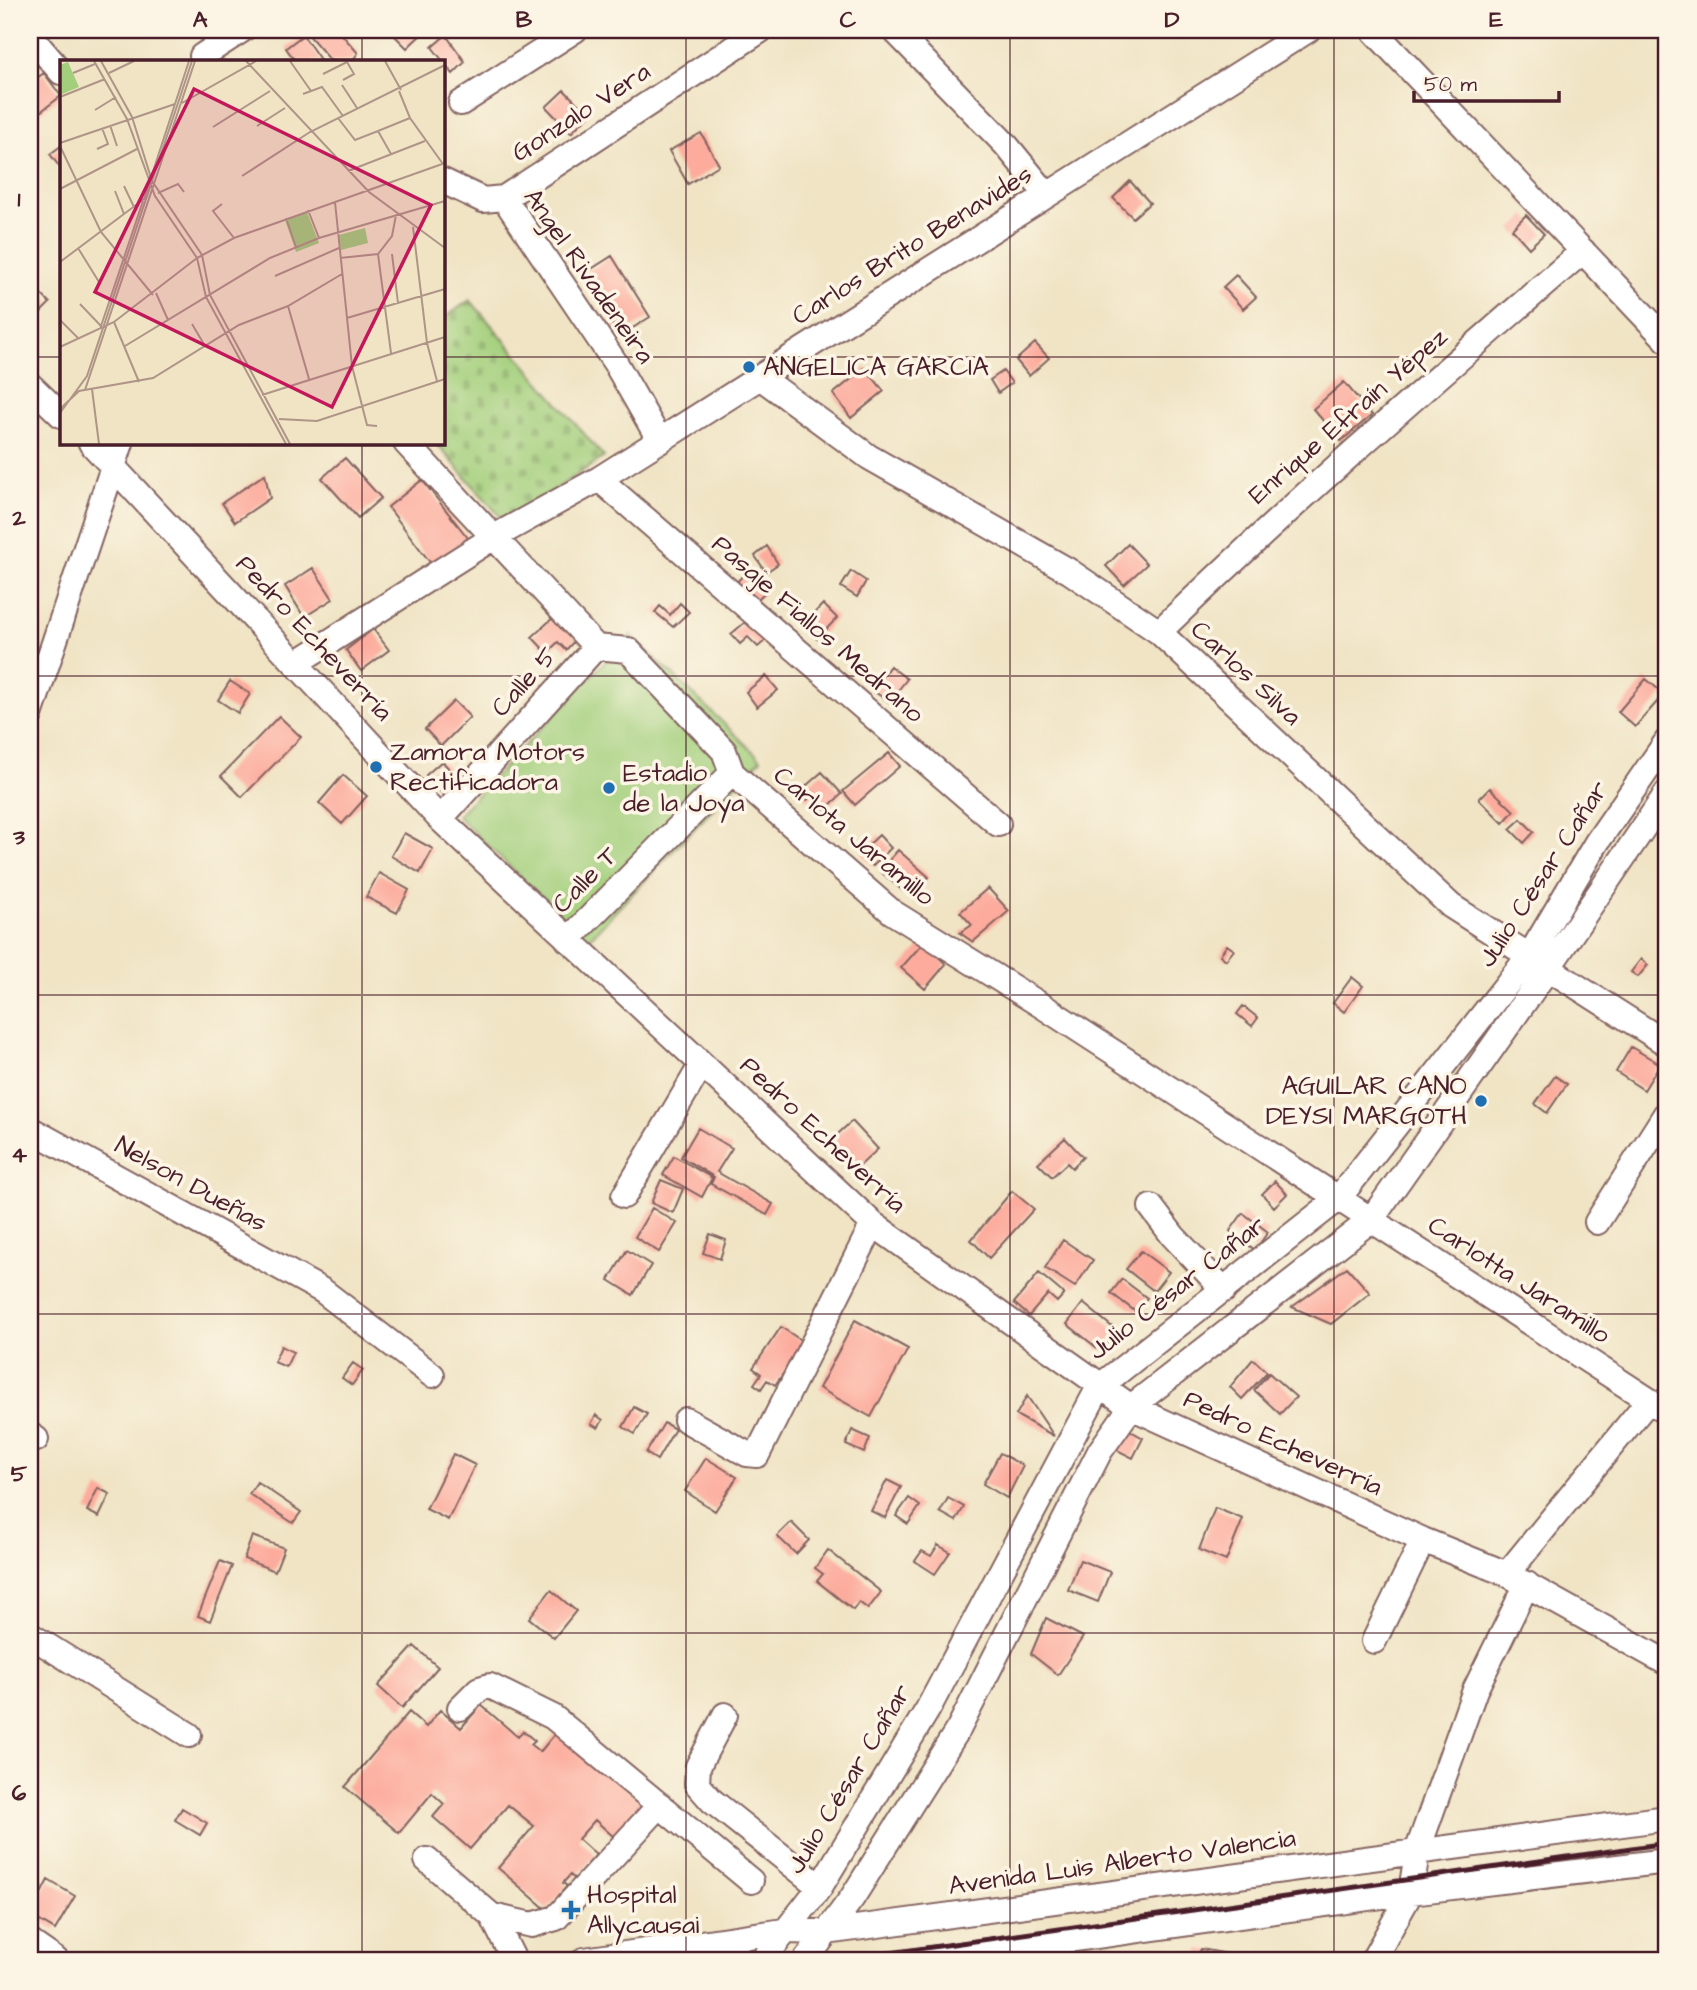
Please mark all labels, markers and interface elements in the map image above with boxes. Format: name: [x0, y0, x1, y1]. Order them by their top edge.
text: A: [193, 4, 208, 36]
text: B: [516, 4, 533, 36]
text: C: [840, 4, 857, 36]
text: D: [1165, 4, 1180, 36]
text: E: [1489, 4, 1503, 36]
street label: Gonzalo Vera: [505, 54, 657, 170]
inset map: [60, 60, 444, 444]
scale bar: [1414, 60, 1559, 104]
text: 50 m: [1424, 70, 1478, 99]
street label: Carlos Brito Benavides: [785, 156, 1039, 334]
street label: Angel Rivadeneira: [513, 181, 663, 372]
text: 1: [18, 183, 21, 215]
street label: Enrique Efraín Yépez: [1241, 319, 1455, 513]
place label: ANGELICA GARCIA: [763, 349, 989, 385]
marker: ANGELICA GARCIA: [741, 359, 757, 375]
text: 2: [11, 502, 26, 534]
street label: Pasaje Fiallos Medrano: [704, 527, 932, 732]
street label: Pedro Echeverría: [227, 547, 401, 729]
street label: Carlos Silva: [1183, 612, 1309, 734]
street label: Calle 5: [483, 639, 565, 725]
place label: Zamora Motors Rectificadora: [390, 734, 585, 800]
place label: Estadio de la Joya: [623, 755, 744, 823]
street label: Carlota Jaramillo: [766, 758, 943, 914]
marker: Zamora Motors Rectificadora: [368, 759, 384, 775]
street label: Julio César Cañar: [1469, 774, 1617, 974]
marker: Estadio de la Joya: [601, 780, 617, 796]
text: 3: [12, 821, 25, 853]
street label: Calle T: [544, 838, 626, 921]
street label: Pedro Echeverría: [732, 1048, 914, 1222]
place label: AGUILAR CANO DEYSI MARGOTH: [1266, 1068, 1467, 1134]
marker: AGUILAR CANO DEYSI MARGOTH: [1473, 1093, 1489, 1109]
street label: Nelson Dueñas: [108, 1127, 274, 1241]
text: 4: [11, 1139, 27, 1171]
street label: Julio César Cañar: [1081, 1207, 1273, 1369]
street label: Carlotta Jaramillo: [1421, 1207, 1618, 1353]
street label: Pedro Echeverría: [1178, 1381, 1388, 1505]
text: 5: [11, 1458, 28, 1490]
street label: Julio César Cañar: [778, 1677, 920, 1881]
text: 6: [12, 1777, 27, 1809]
street label: Avenida Luis Alberto Valencia: [946, 1820, 1298, 1904]
place label: Hospital Allycausai: [587, 1877, 699, 1945]
marker: Hospital Allycausai: [561, 1900, 581, 1920]

